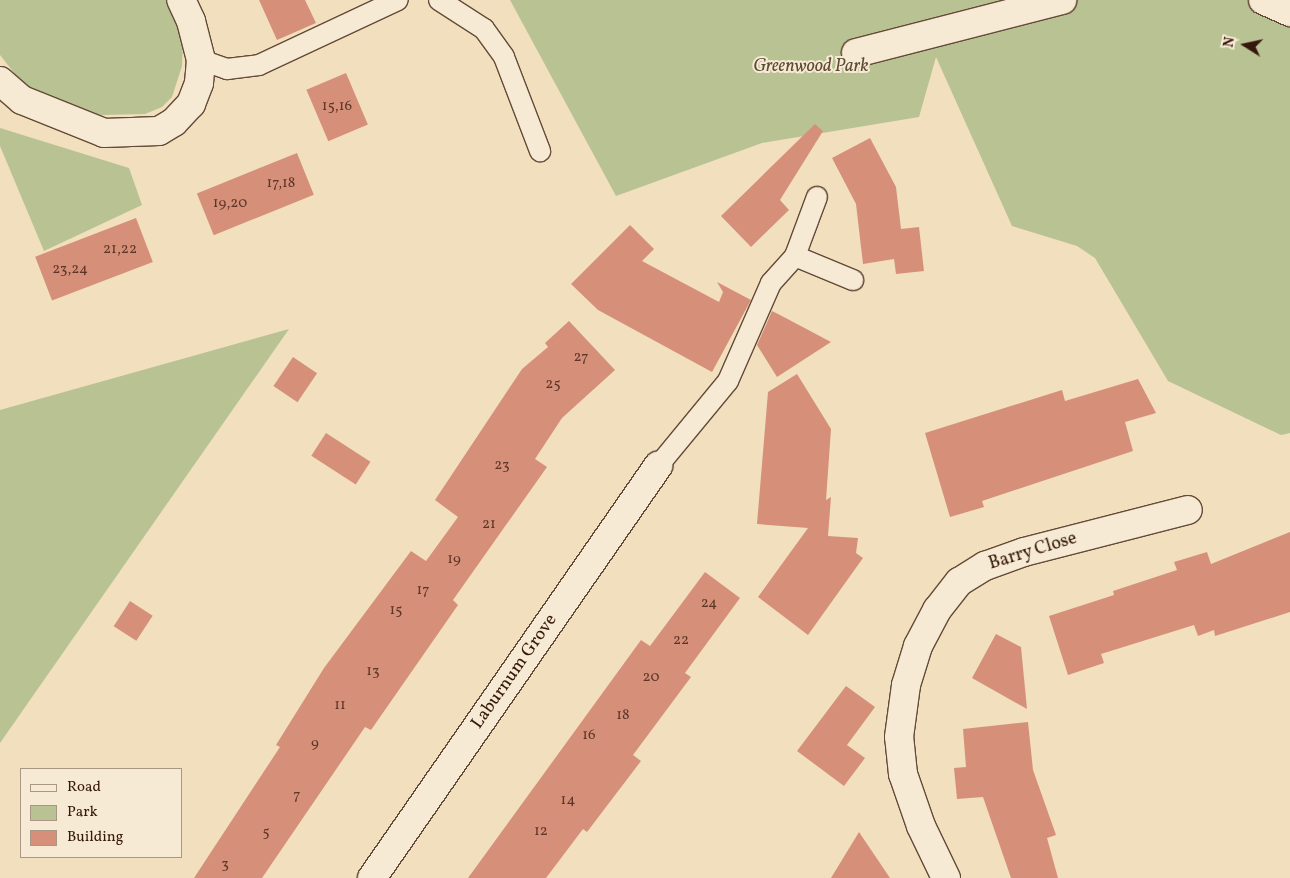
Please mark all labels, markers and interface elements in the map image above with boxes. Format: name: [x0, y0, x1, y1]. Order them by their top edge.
north arrow: [1220, 20, 1270, 70]
text: N: [1219, 36, 1240, 49]
park label: Greenwood Park: [753, 56, 869, 78]
house number: 15,16: [322, 98, 352, 116]
house number: 17,18: [267, 175, 295, 193]
house number: 19,20: [213, 195, 247, 213]
house number: 21,22: [103, 241, 137, 259]
house number: 23,24: [52, 261, 88, 279]
house number: 27: [574, 349, 588, 367]
house number: 25: [545, 376, 561, 394]
house number: 23: [494, 457, 510, 475]
house number: 21: [482, 516, 496, 534]
street label: Barry Close: [986, 528, 1080, 576]
house number: 19: [447, 551, 461, 569]
house number: 17: [416, 582, 430, 600]
house number: 24: [701, 595, 717, 613]
house number: 15: [389, 602, 403, 620]
street label: Laburnum Grove: [467, 611, 563, 733]
house number: 22: [673, 632, 689, 650]
house number: 13: [366, 663, 380, 681]
house number: 20: [643, 669, 659, 687]
house number: 11: [334, 697, 346, 715]
house number: 18: [616, 707, 630, 725]
house number: 16: [582, 727, 596, 745]
house number: 9: [311, 735, 319, 753]
legend: [20, 768, 182, 858]
text: Road: [67, 777, 101, 798]
house number: 7: [293, 787, 301, 805]
house number: 14: [561, 792, 575, 810]
text: Park: [67, 802, 98, 823]
house number: 12: [534, 823, 548, 841]
house number: 5: [262, 824, 270, 842]
text: Building: [67, 827, 123, 848]
house number: 3: [221, 856, 229, 874]

